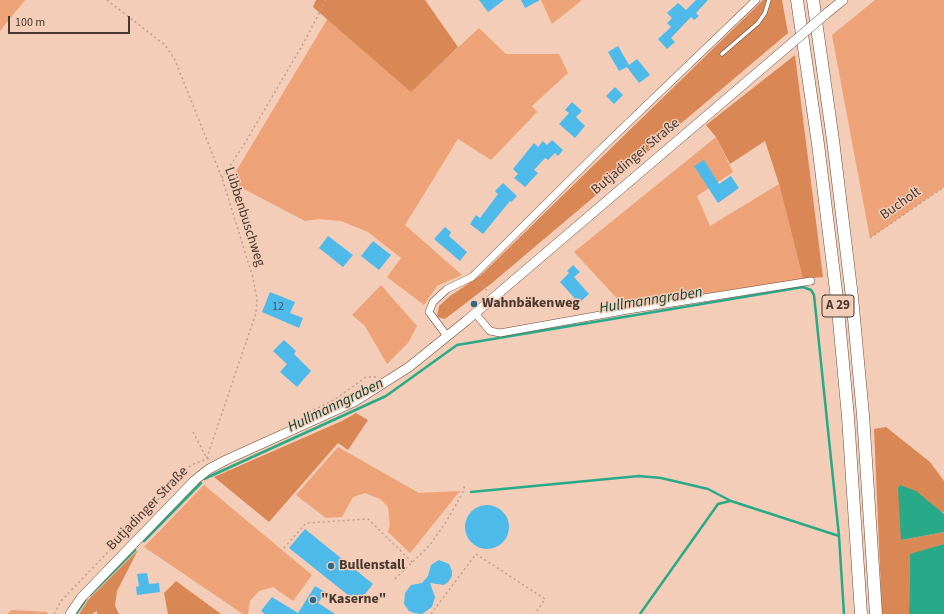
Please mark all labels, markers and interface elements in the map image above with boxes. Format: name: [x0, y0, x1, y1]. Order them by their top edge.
scale bar: [10, 8, 132, 34]
text: 100 m: [15, 14, 45, 31]
street label: Butjadinger Straße: [589, 115, 683, 199]
street label: Lübbenbuschweg: [220, 165, 268, 269]
street label: Bucholt: [877, 184, 925, 224]
water label: Hullmanngraben: [598, 284, 704, 318]
road number: A 29: [822, 295, 854, 317]
place label: Wahnbäkenweg: [482, 296, 580, 312]
marker: Wahnbäkenweg: [469, 299, 479, 309]
house number: 12: [272, 300, 284, 314]
water label: Hullmanngraben: [285, 375, 387, 437]
street label: Butjadinger Straße: [104, 464, 192, 554]
place label: Bullenstall: [339, 558, 405, 574]
marker: Bullenstall: [326, 561, 336, 571]
place label: "Kaserne": [321, 592, 386, 608]
marker: "Kaserne": [308, 595, 318, 605]

